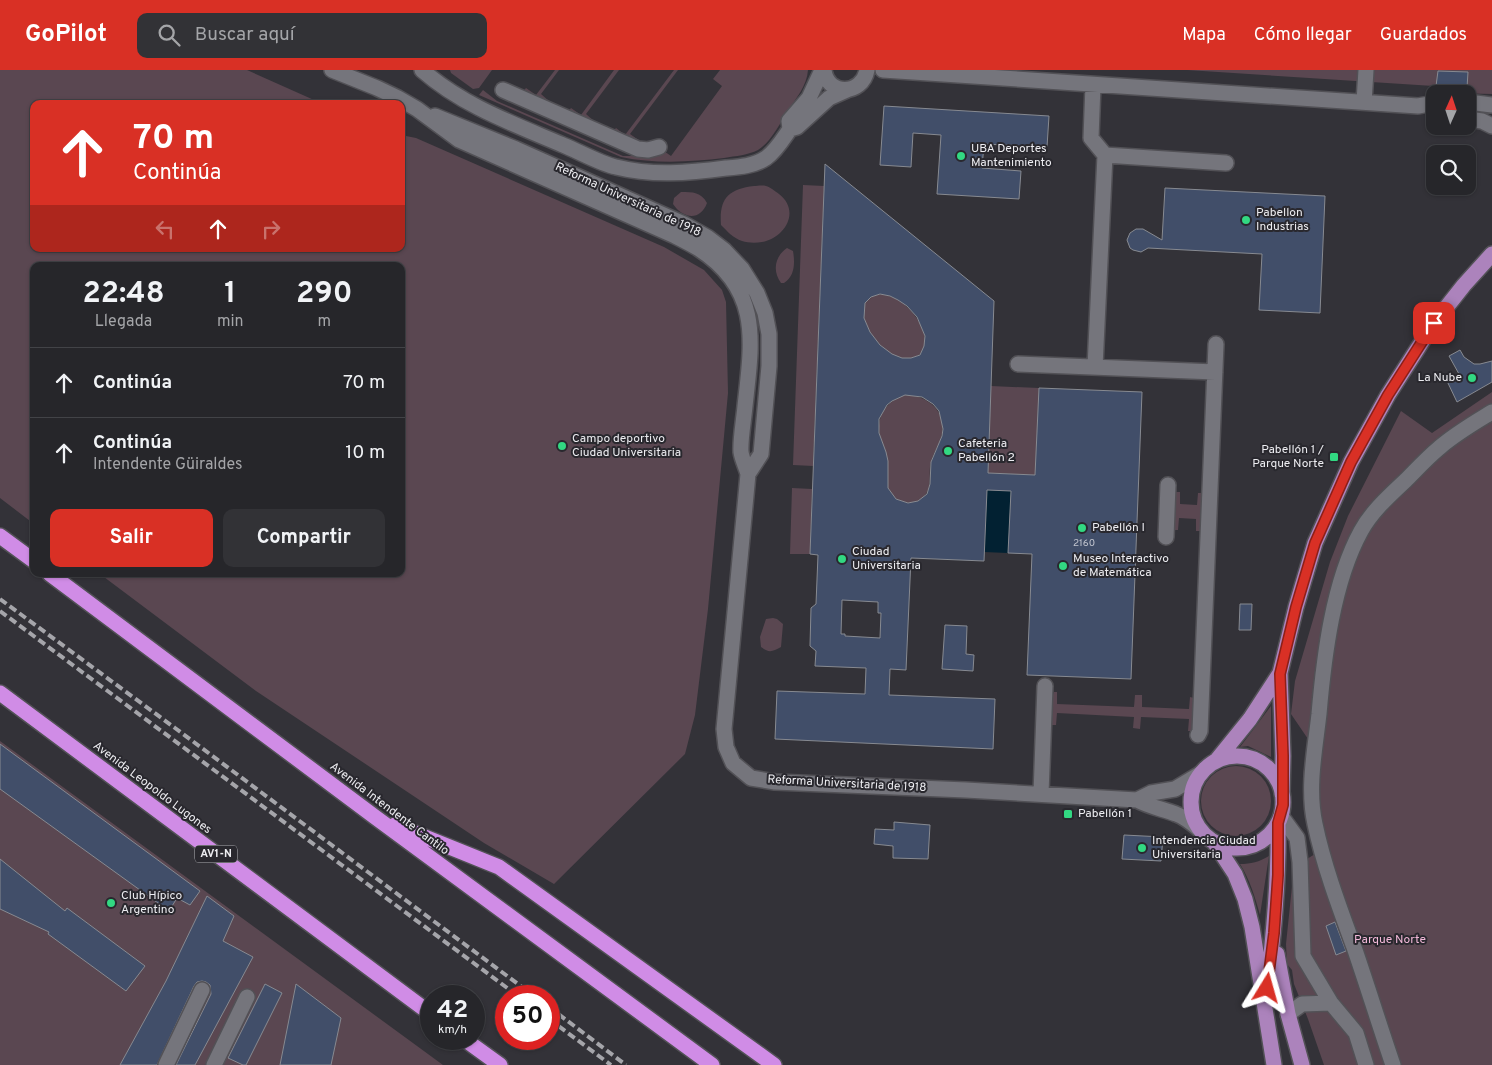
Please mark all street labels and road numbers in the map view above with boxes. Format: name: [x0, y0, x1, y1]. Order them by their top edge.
street label: Reforma Universitaria de 1918: [552, 159, 704, 241]
street label: Avenida Leopoldo Lugones: [89, 738, 215, 838]
street label: Avenida Intendente Cantilo: [326, 759, 452, 859]
street label: Reforma Universitaria de 1918: [767, 772, 927, 796]
road number: AV1-N: [195, 846, 237, 862]

